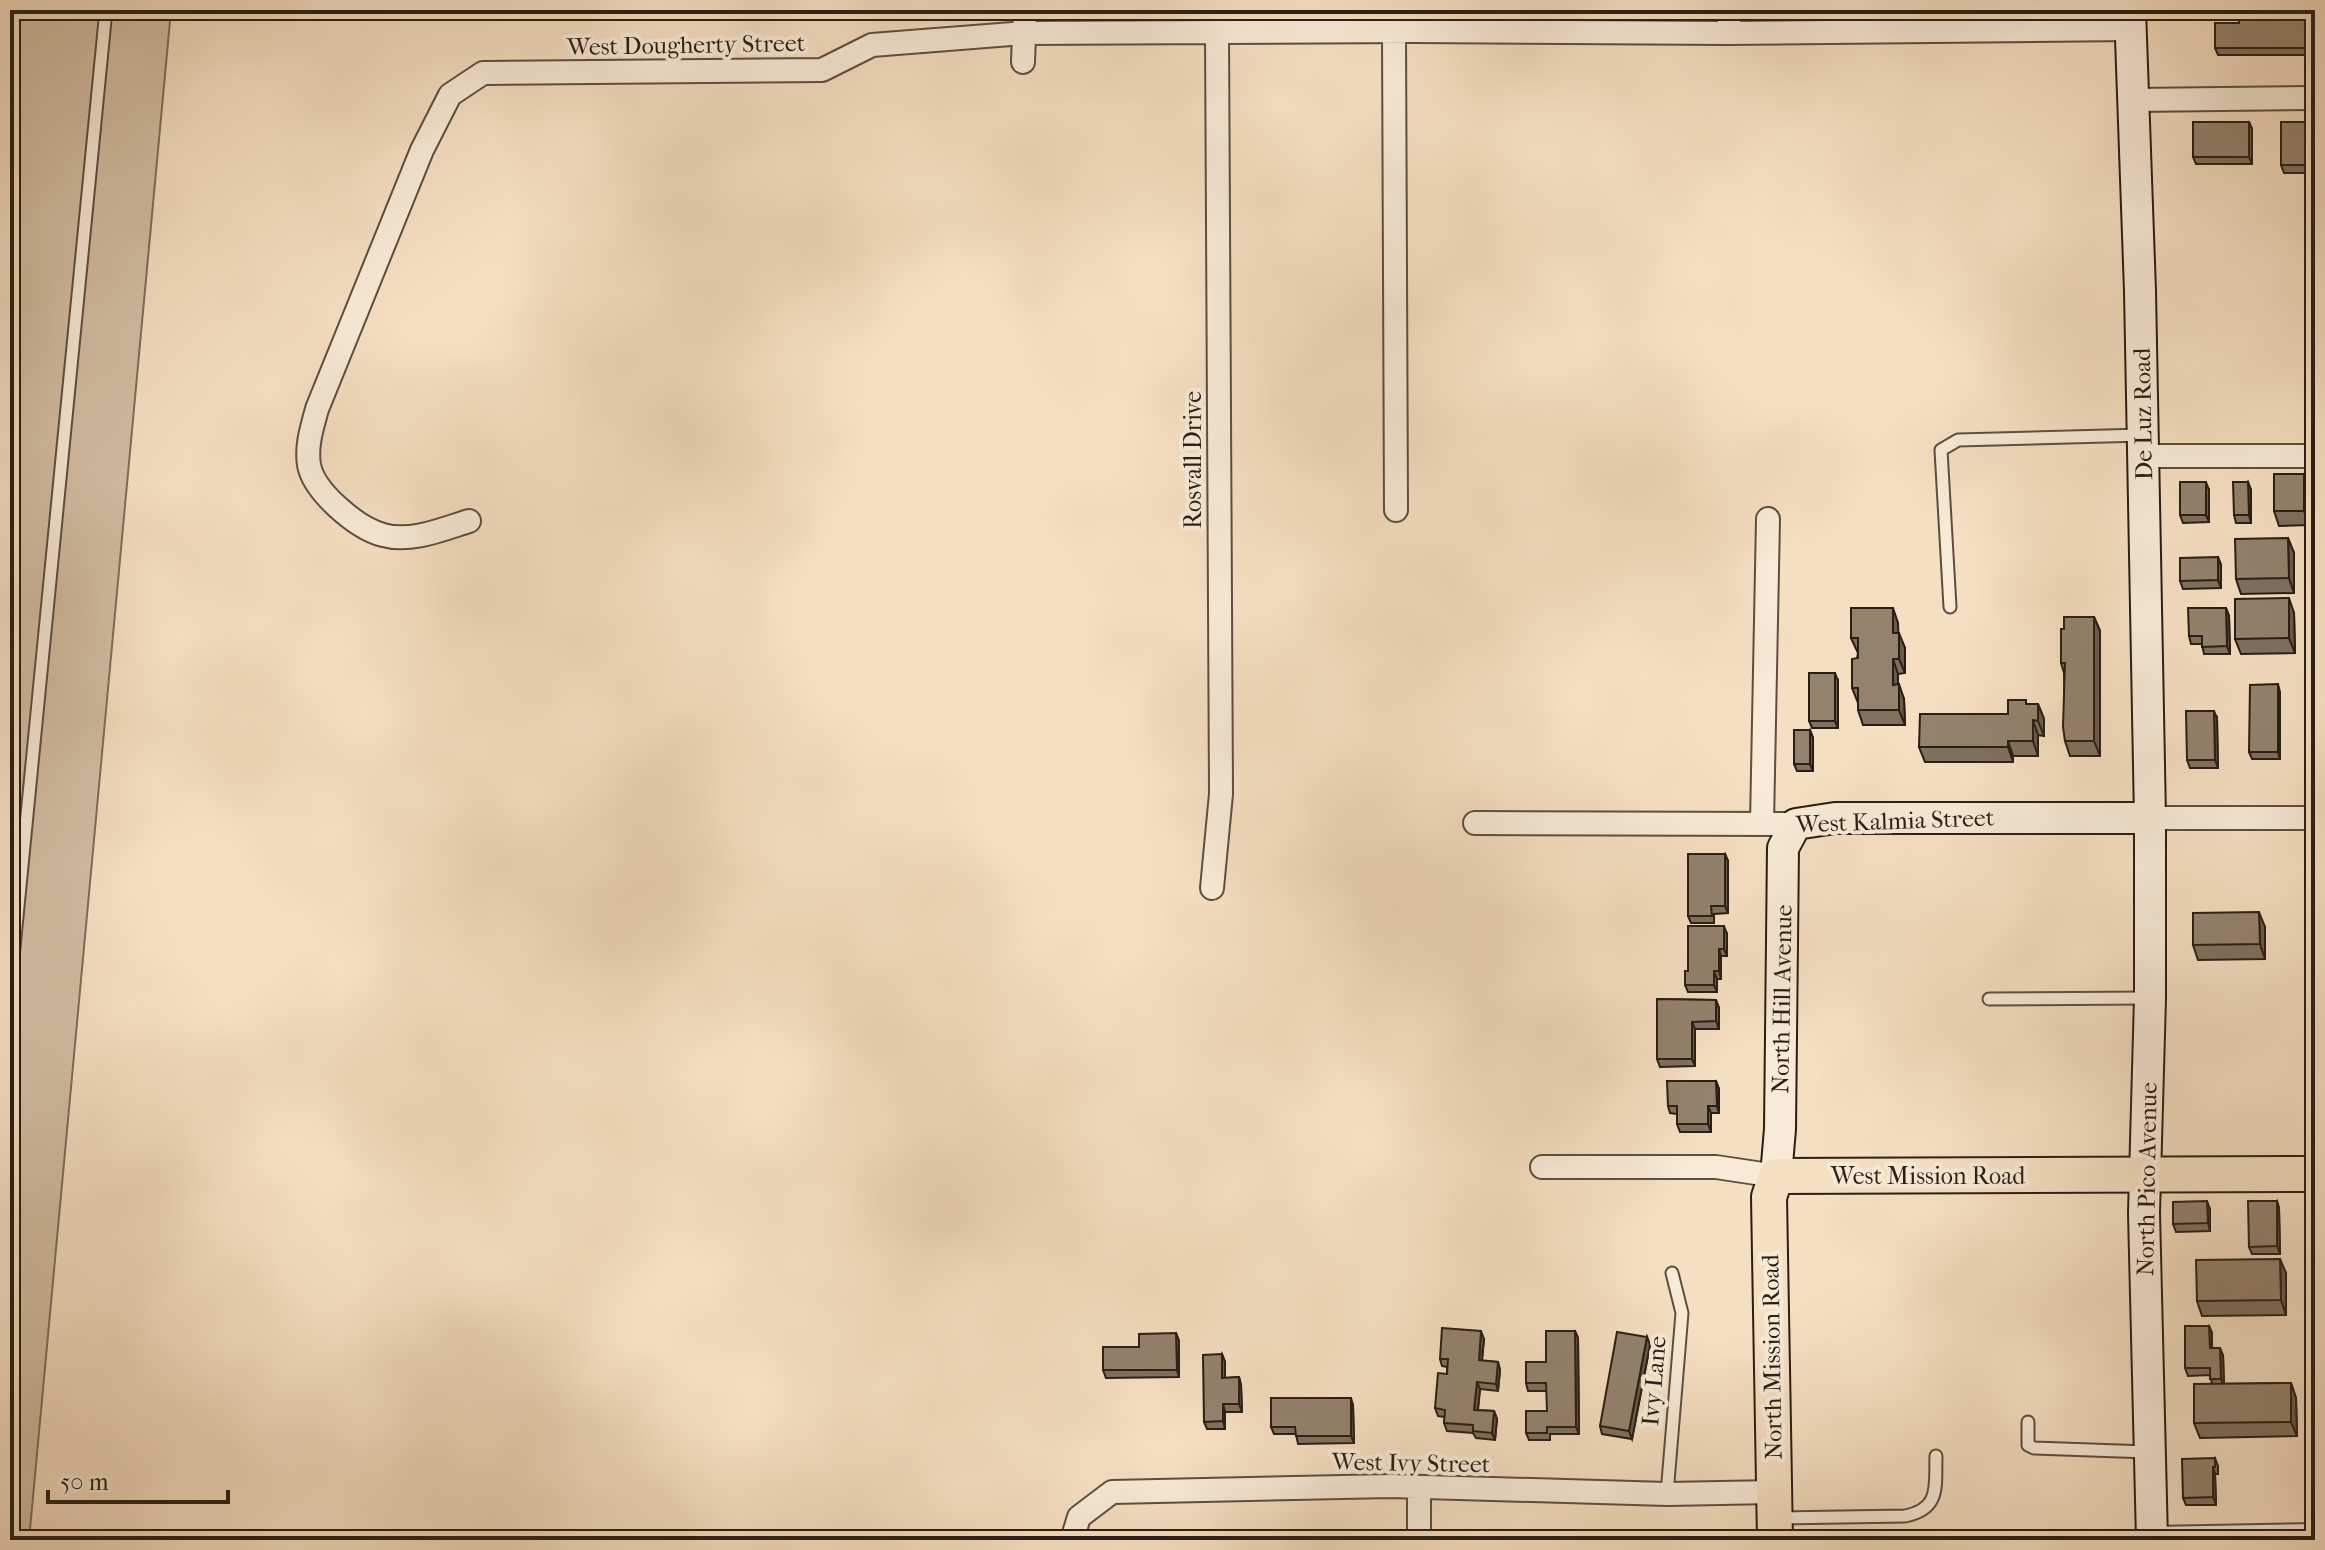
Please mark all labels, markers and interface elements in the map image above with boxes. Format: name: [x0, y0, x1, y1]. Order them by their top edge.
street label: West Dougherty Street: [566, 29, 806, 61]
street label: De Luz Road: [2128, 347, 2158, 481]
street label: Rosvall Drive: [1179, 391, 1207, 529]
street label: West Kalmia Street: [1794, 804, 1995, 838]
street label: North Hill Avenue: [1766, 904, 1798, 1094]
street label: North Pico Avenue: [2131, 1082, 2163, 1276]
street label: West Mission Road: [1830, 1162, 2026, 1190]
street label: North Mission Road: [1756, 1253, 1788, 1460]
street label: Ivy Lane: [1636, 1335, 1672, 1427]
street label: West Ivy Street: [1330, 1448, 1491, 1478]
scale bar: [48, 1454, 228, 1504]
text: 50 m: [60, 1468, 109, 1496]

